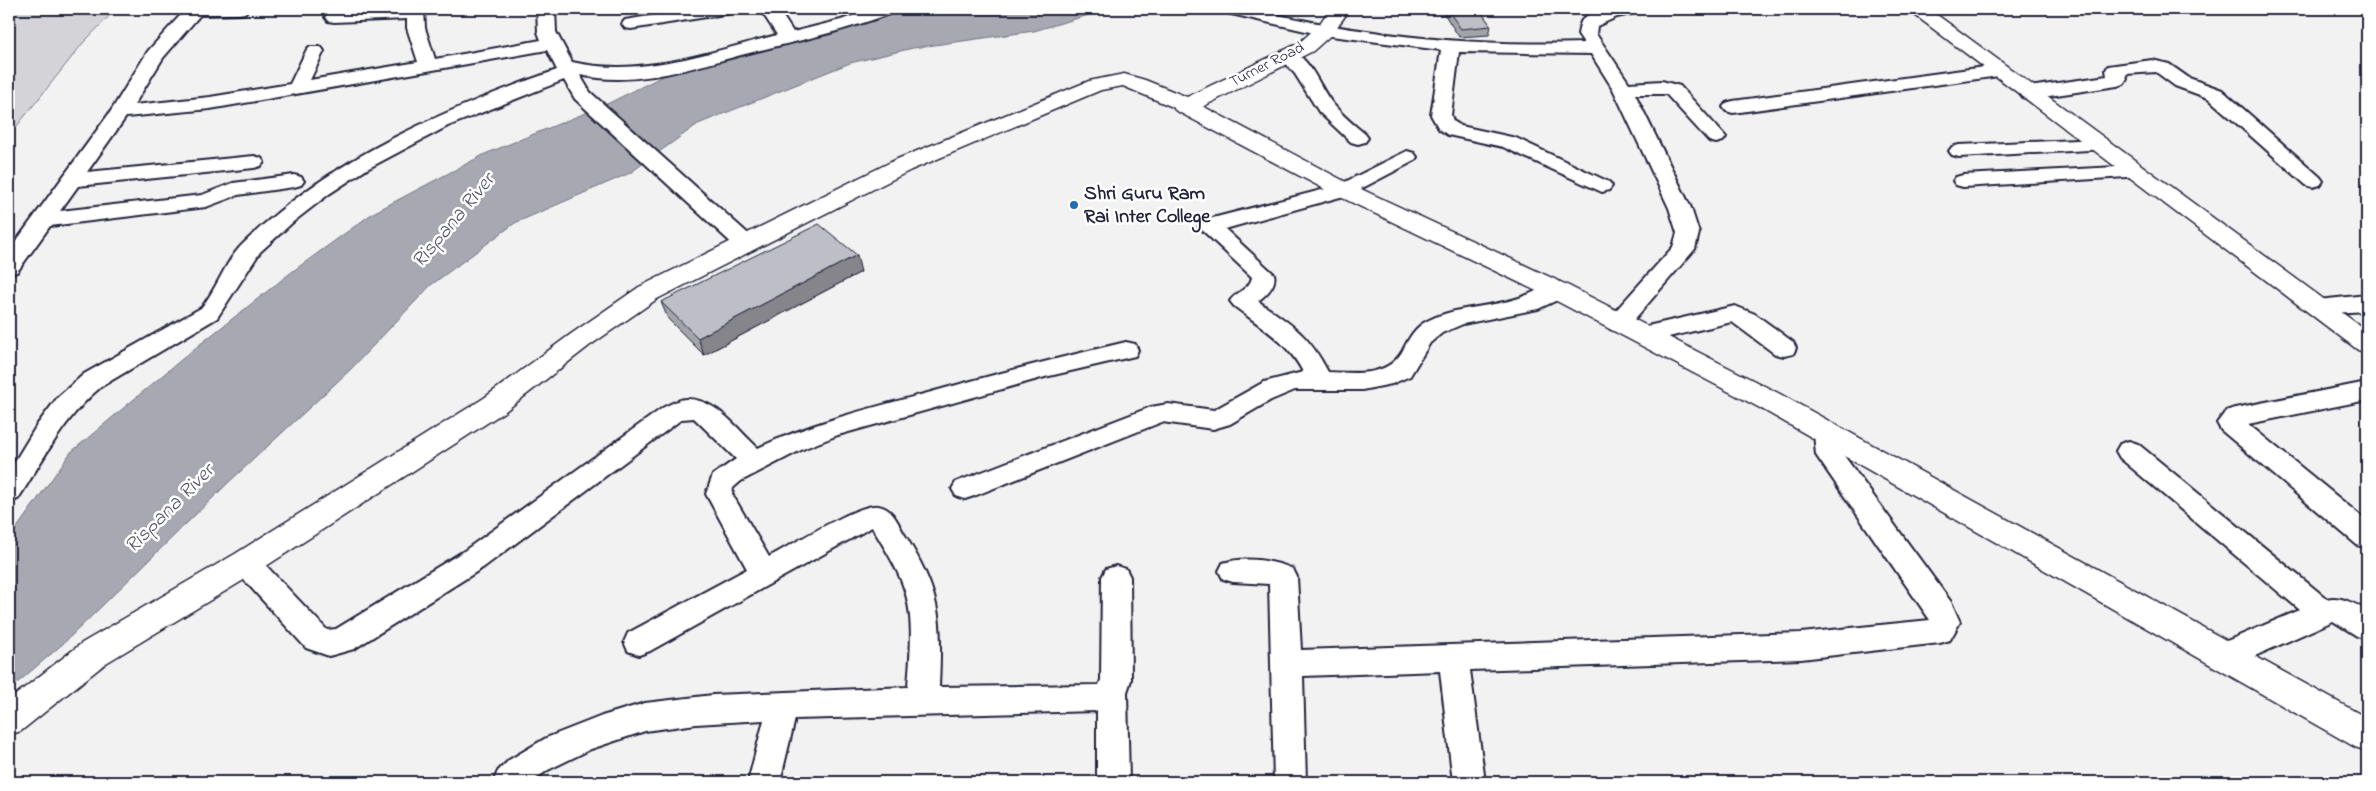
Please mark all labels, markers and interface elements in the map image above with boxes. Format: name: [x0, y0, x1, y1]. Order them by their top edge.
street label: Turner Road: [1225, 36, 1309, 94]
water label: Rispana River: [405, 165, 504, 275]
place label: Shri Guru Ram Rai Inter College: [1084, 180, 1211, 233]
marker: Shri Guru Ram Rai Inter College: [1068, 199, 1080, 211]
water label: Rispana River: [118, 456, 223, 561]

